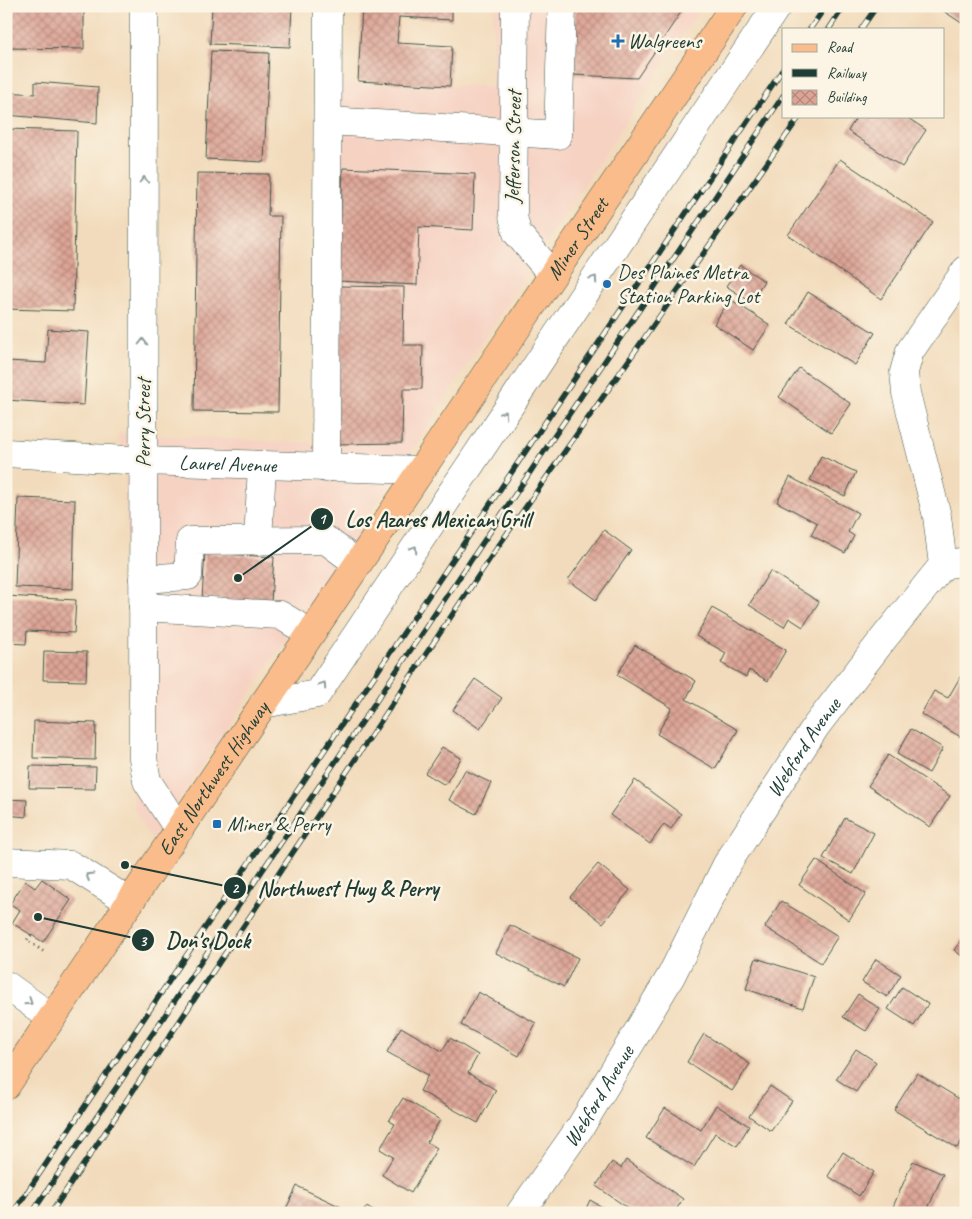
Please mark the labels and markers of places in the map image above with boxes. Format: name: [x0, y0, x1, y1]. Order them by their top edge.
place label: Walgreens: [628, 28, 703, 54]
marker: Walgreens: [612, 35, 624, 47]
place label: Des Plaines Metra Station Parking Lot: [617, 259, 761, 309]
marker: Des Plaines Metra Station Parking Lot: [601, 278, 613, 290]
callout: Los Azares Mexican Grill: [310, 501, 541, 538]
place label: Miner & Perry: [227, 811, 332, 837]
marker: Miner & Perry: [211, 818, 223, 830]
callout: Northwest Hwy & Perry: [222, 869, 448, 906]
callout: Don's Dock: [131, 922, 260, 959]

